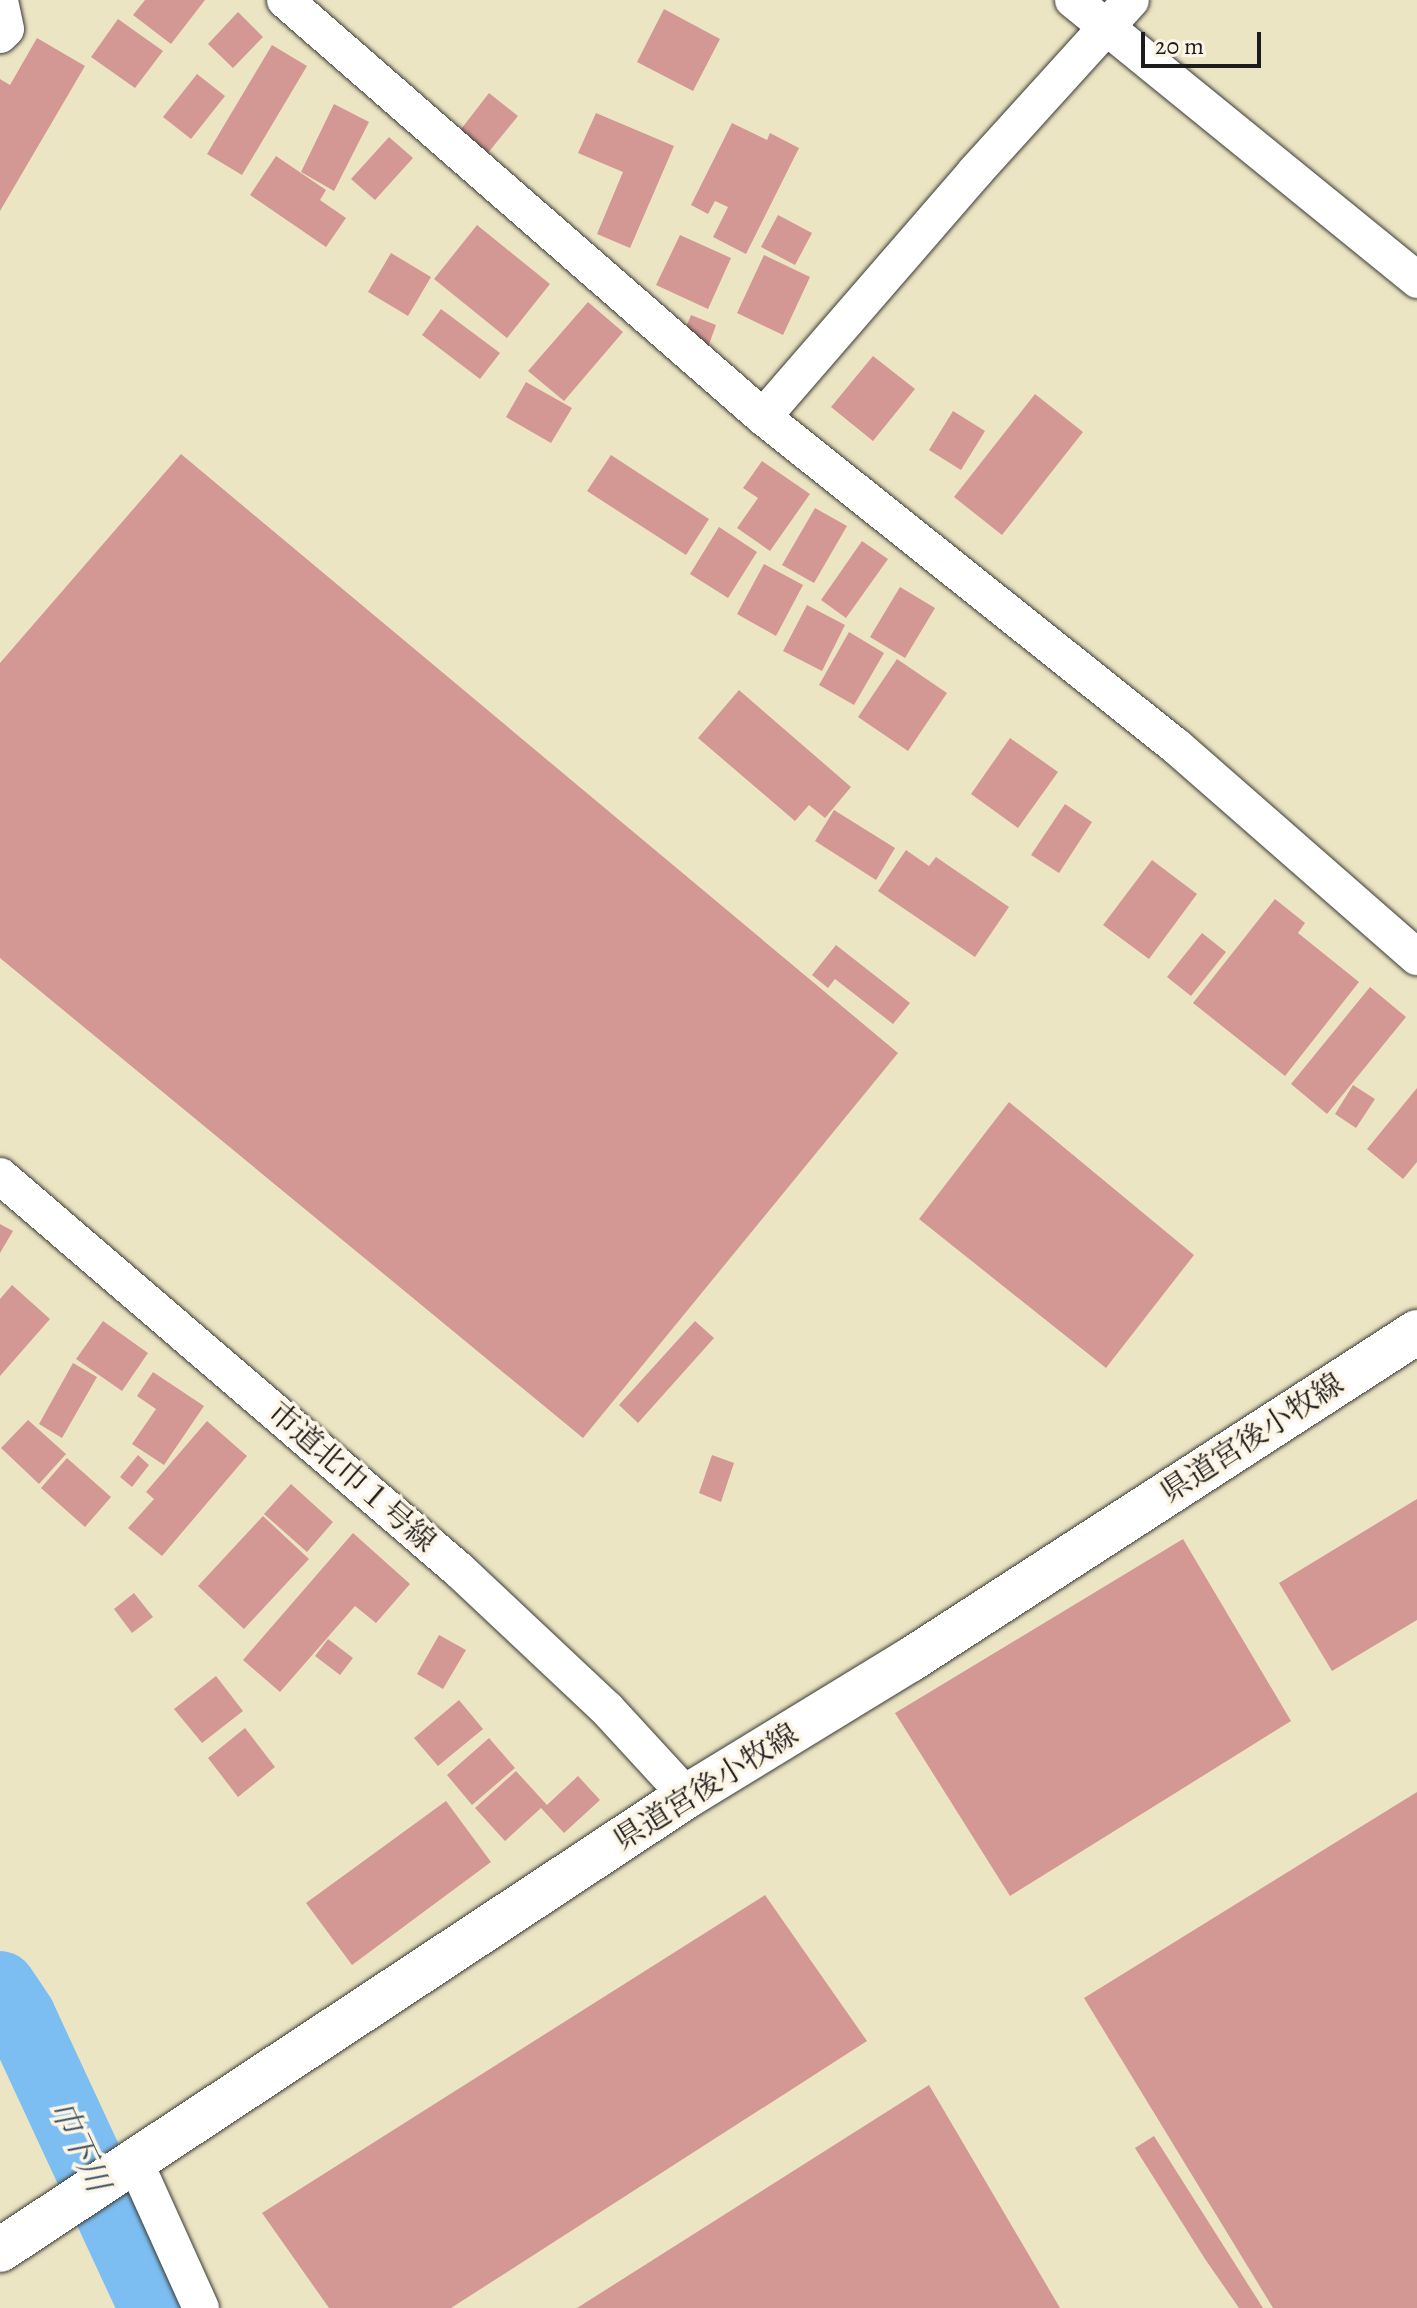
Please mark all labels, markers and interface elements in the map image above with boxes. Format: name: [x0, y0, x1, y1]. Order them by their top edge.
scale bar: [1145, 16, 1265, 66]
text: 20 m: [1155, 30, 1204, 62]
street label: 県道宮後小牧線: [1154, 1366, 1350, 1510]
street label: 市道北巾１号線: [261, 1395, 443, 1559]
street label: 県道宮後小牧線: [607, 1716, 805, 1858]
water label: 巾下川: [42, 2094, 118, 2198]

